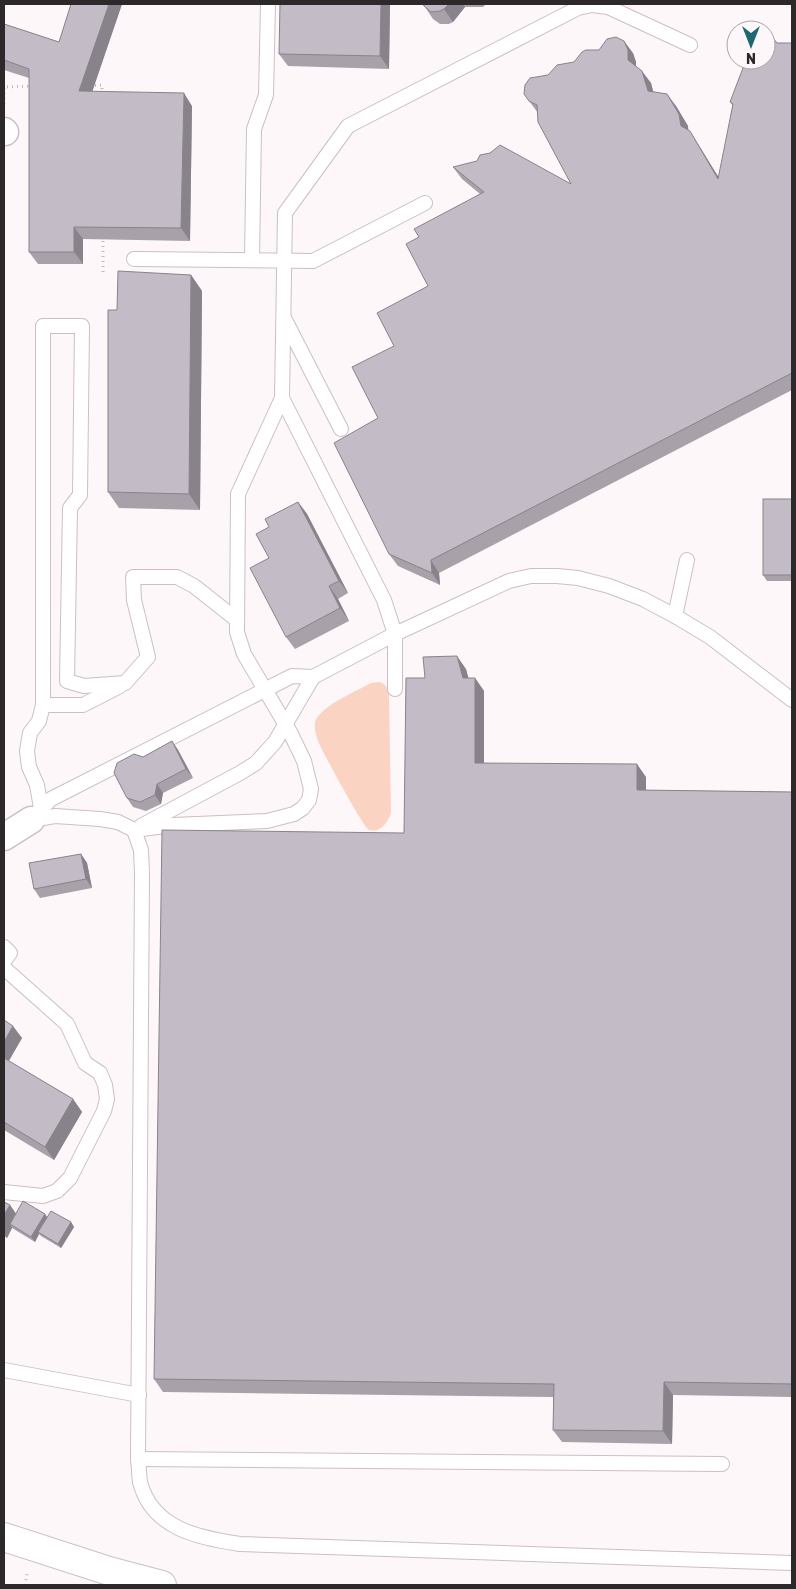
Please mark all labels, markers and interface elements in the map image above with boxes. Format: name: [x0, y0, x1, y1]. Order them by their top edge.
north arrow: [726, 20, 776, 70]
text: N: [746, 49, 756, 66]

